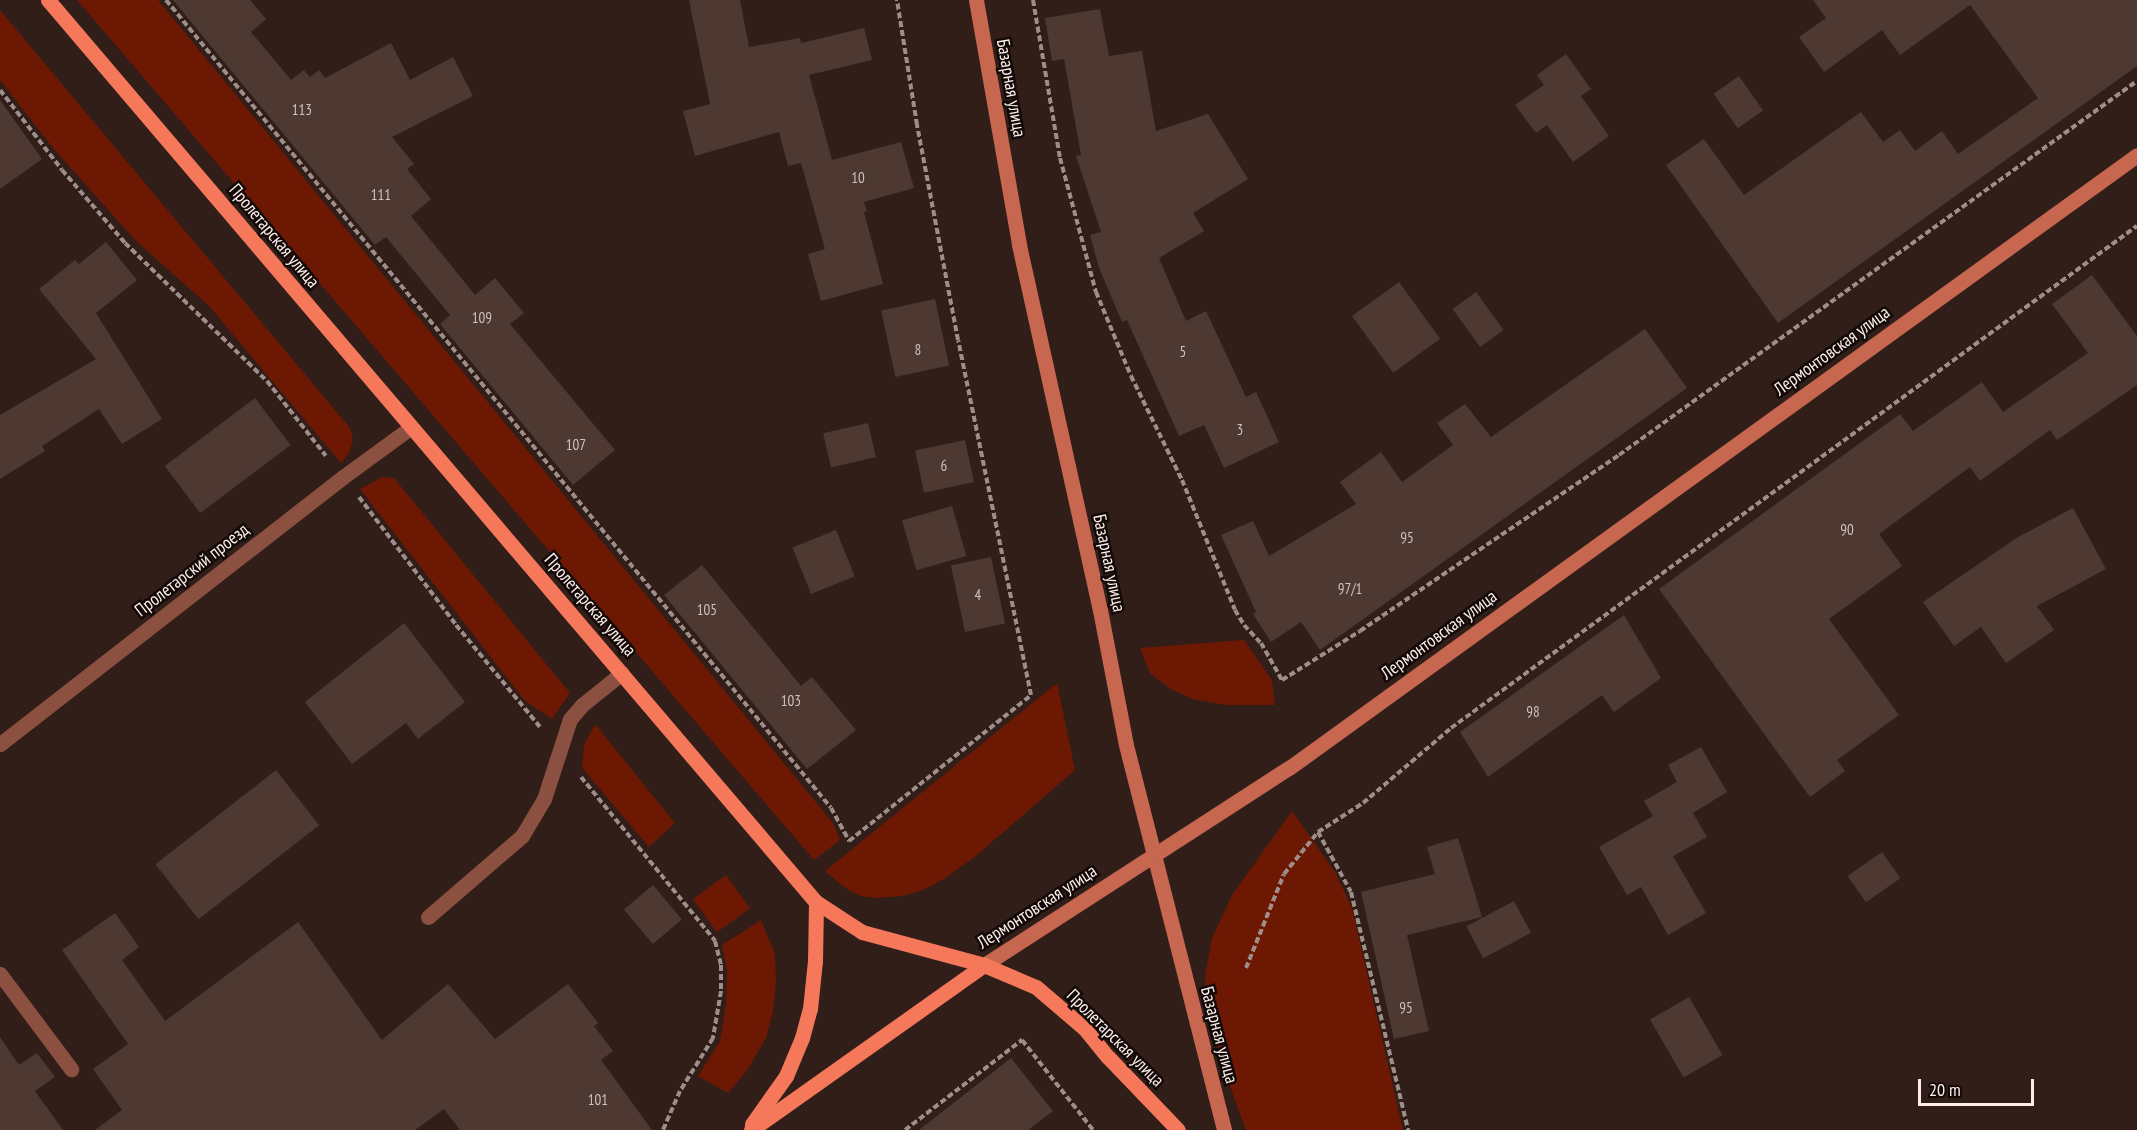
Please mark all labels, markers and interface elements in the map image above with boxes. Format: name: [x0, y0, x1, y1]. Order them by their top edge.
street label: Базарная улица: [992, 37, 1030, 139]
house number: 113: [292, 101, 312, 119]
house number: 10: [851, 169, 865, 187]
street label: Пролетарская улица: [224, 180, 324, 292]
house number: 111: [371, 186, 391, 204]
street label: Лермонтовская улица: [1770, 302, 1894, 400]
house number: 109: [472, 309, 492, 327]
house number: 8: [915, 341, 921, 359]
house number: 5: [1180, 343, 1186, 361]
house number: 3: [1237, 421, 1243, 439]
house number: 107: [566, 436, 586, 454]
house number: 6: [941, 457, 947, 475]
street label: Базарная улица: [1088, 512, 1130, 614]
street label: Пролетарский проезд: [131, 519, 253, 621]
house number: 90: [1840, 521, 1854, 539]
house number: 95: [1400, 529, 1414, 547]
street label: Пролетарская улица: [540, 549, 640, 661]
house number: 97/1: [1338, 580, 1362, 598]
house number: 4: [975, 586, 981, 604]
street label: Лермонтовская улица: [1377, 586, 1501, 684]
house number: 105: [697, 601, 717, 619]
house number: 103: [781, 692, 801, 710]
house number: 98: [1526, 703, 1540, 721]
street label: Лермонтовская улица: [973, 860, 1101, 954]
street label: Базарная улица: [1196, 984, 1242, 1086]
street label: Пролетарская улица: [1062, 985, 1168, 1091]
house number: 95: [1399, 999, 1413, 1017]
scale bar: [1921, 1067, 2036, 1105]
text: 20 m: [1929, 1078, 1961, 1101]
house number: 101: [588, 1091, 608, 1109]

